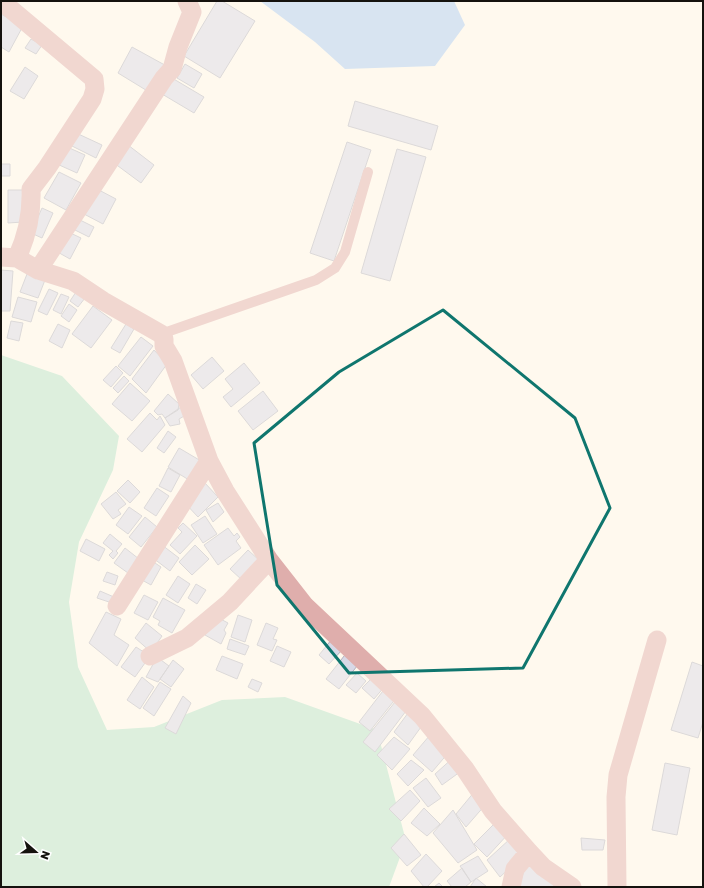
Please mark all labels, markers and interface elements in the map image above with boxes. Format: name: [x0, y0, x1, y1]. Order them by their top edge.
north arrow: [16, 832, 56, 872]
text: N: [38, 849, 53, 862]

